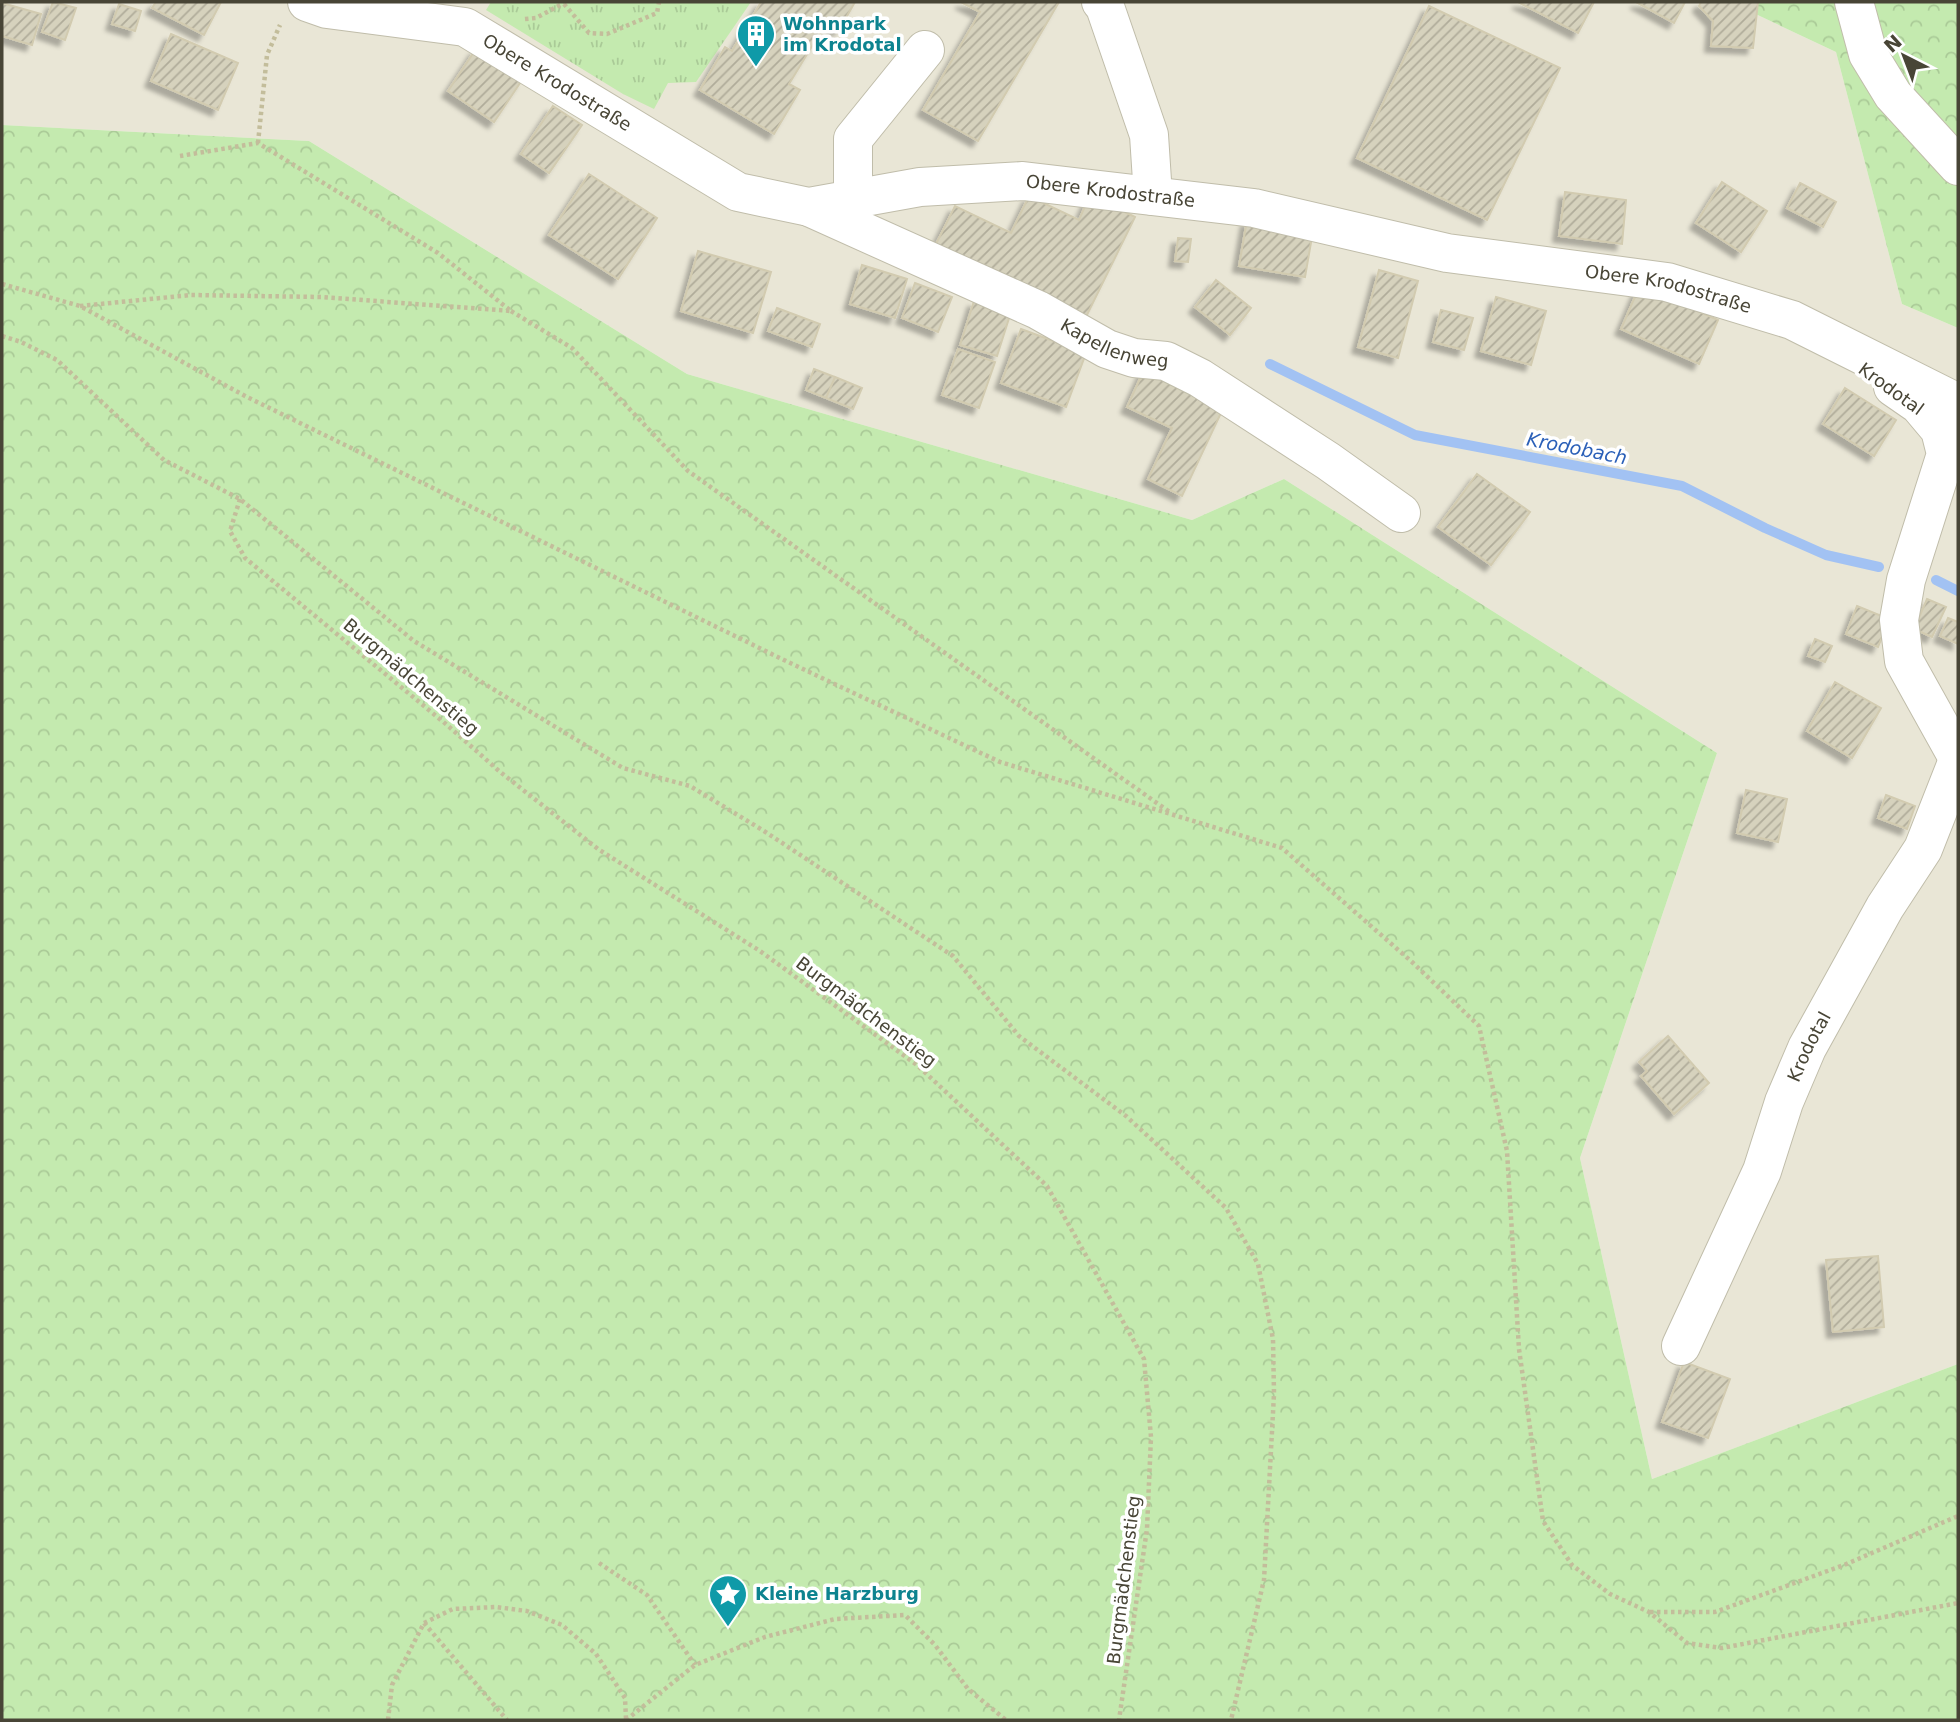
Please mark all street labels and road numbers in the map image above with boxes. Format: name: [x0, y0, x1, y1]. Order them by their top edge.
street label: Obere Krodostraße: [479, 29, 636, 135]
street label: Obere Krodostraße: [1025, 170, 1196, 211]
street label: Obere Krodostraße: [1584, 260, 1754, 317]
street label: Kapellenweg: [1057, 314, 1169, 371]
street label: Krodotal: [1855, 358, 1928, 419]
street label: Burgmädchenstieg: [339, 614, 483, 739]
street label: Burgmädchenstieg: [792, 952, 940, 1071]
street label: Krodotal: [1783, 1008, 1835, 1085]
street label: Burgmädchenstieg: [1103, 1494, 1144, 1666]

